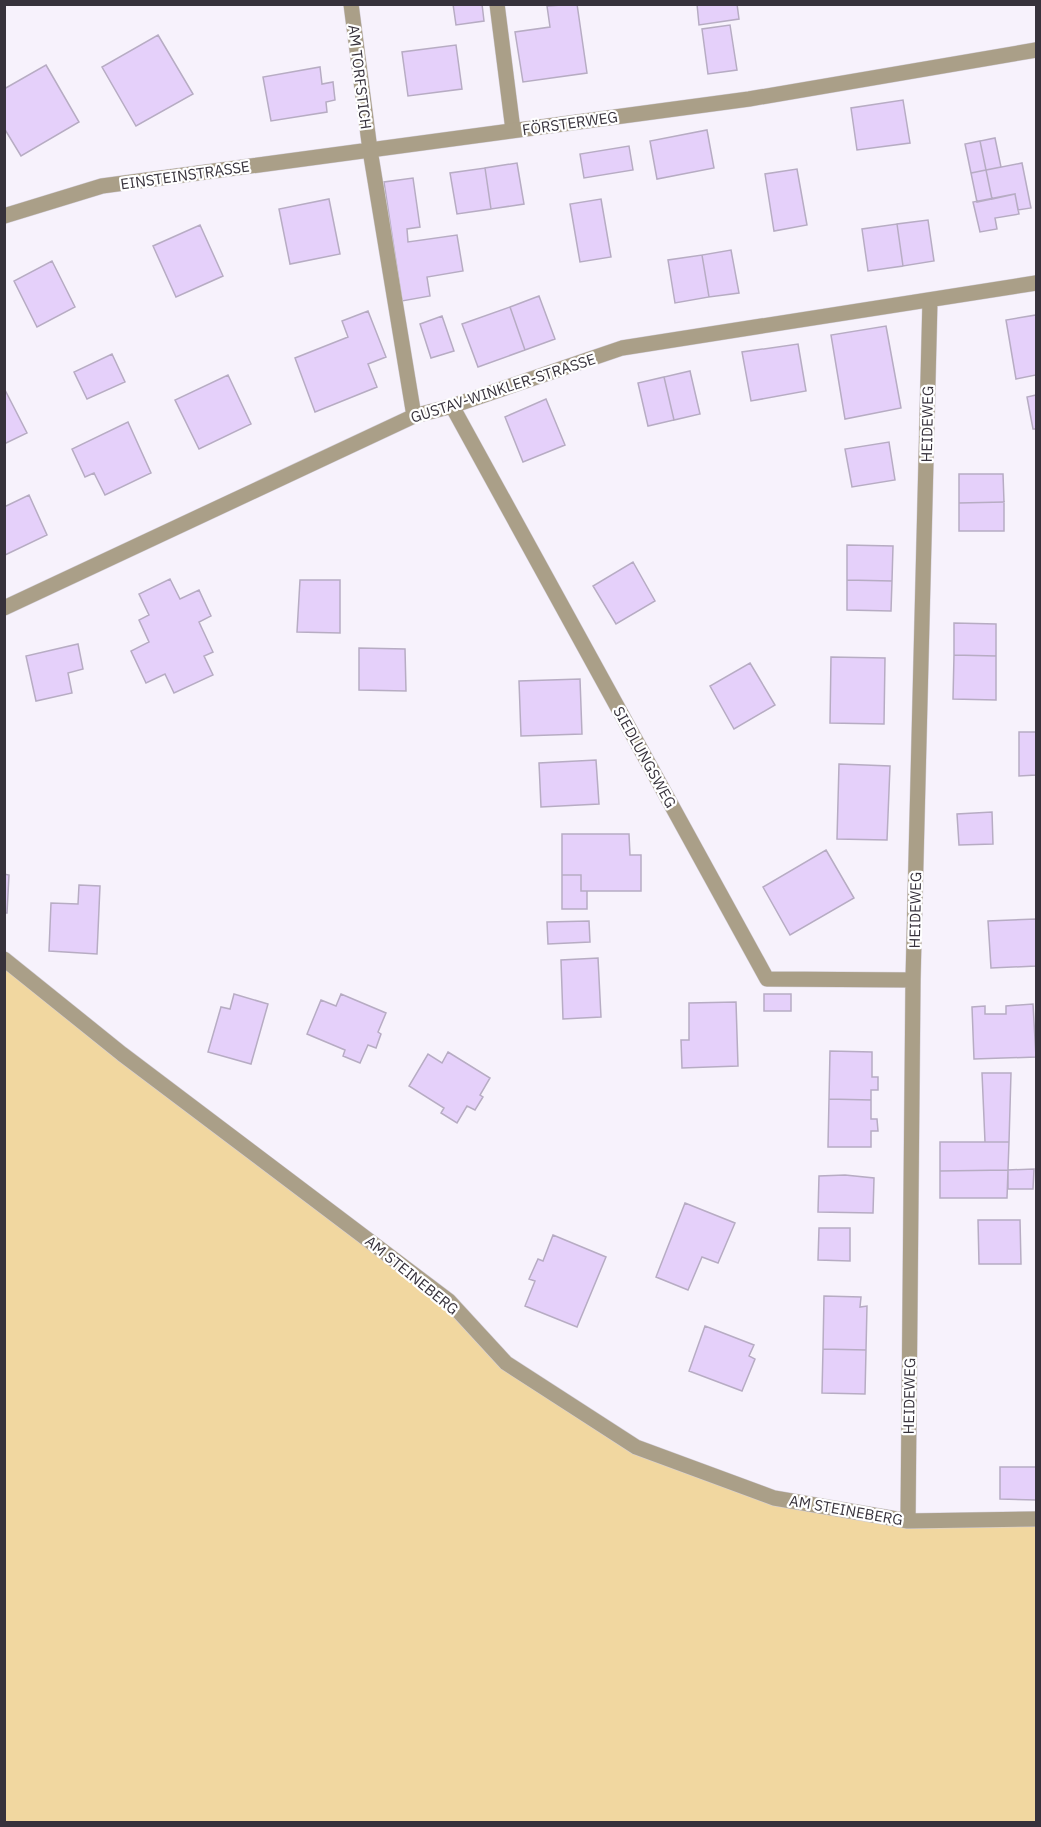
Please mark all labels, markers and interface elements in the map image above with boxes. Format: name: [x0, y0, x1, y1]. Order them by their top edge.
street label: AM TORFSTICH: [344, 24, 376, 130]
street label: FÖRSTERWEG: [521, 107, 619, 139]
street label: EINSTEINSTRASSE: [119, 157, 251, 193]
street label: GUSTAV-WINKLER-STRASSE: [408, 349, 598, 427]
street label: HEIDEWEG: [917, 385, 937, 463]
street label: SIEDLUNGSWEG: [609, 703, 681, 811]
street label: HEIDEWEG: [905, 871, 925, 949]
street label: AM STEINEBERG: [361, 1231, 463, 1319]
street label: HEIDEWEG: [899, 1357, 919, 1435]
street label: AM STEINEBERG: [788, 1491, 904, 1529]

